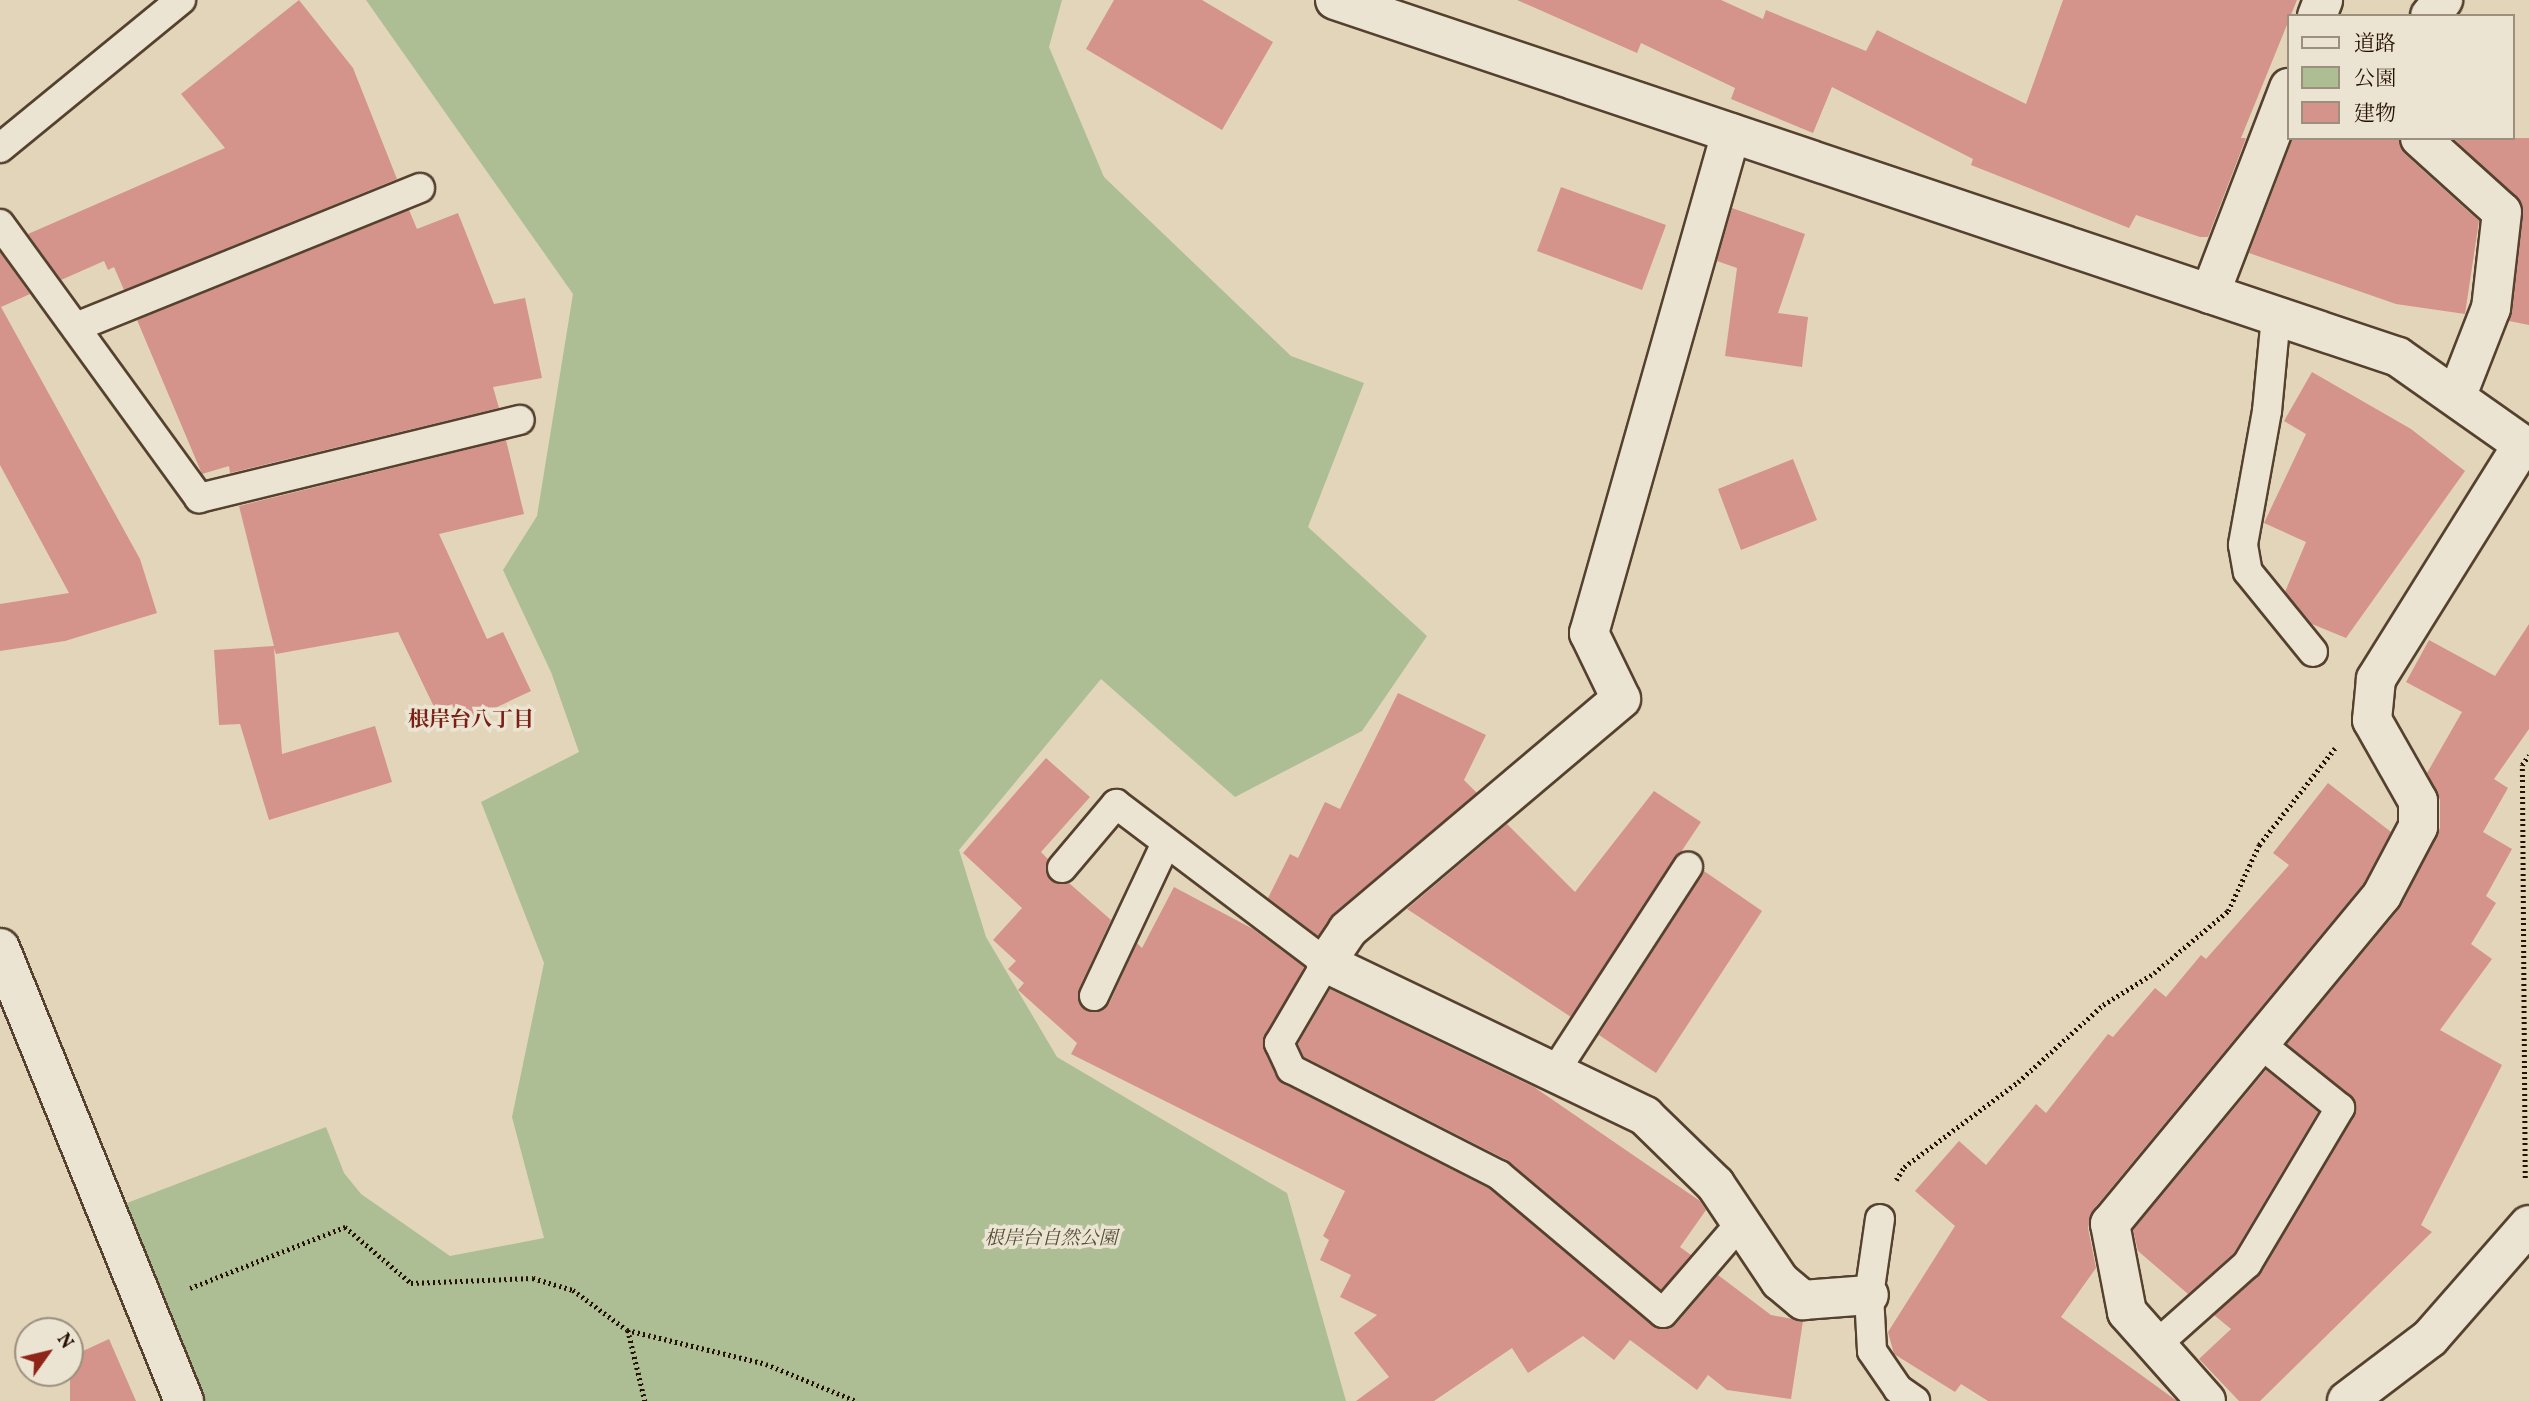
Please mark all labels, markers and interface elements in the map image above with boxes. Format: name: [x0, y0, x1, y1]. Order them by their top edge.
legend: [2288, 14, 2515, 140]
text: 道路: [2354, 30, 2396, 59]
text: 公園: [2354, 65, 2396, 94]
text: 建物: [2354, 100, 2396, 129]
district label: 根岸台八丁目: [408, 708, 534, 734]
park label: 根岸台自然公園: [985, 1229, 1117, 1251]
north arrow: [14, 1317, 84, 1387]
text: N: [50, 1328, 79, 1354]

